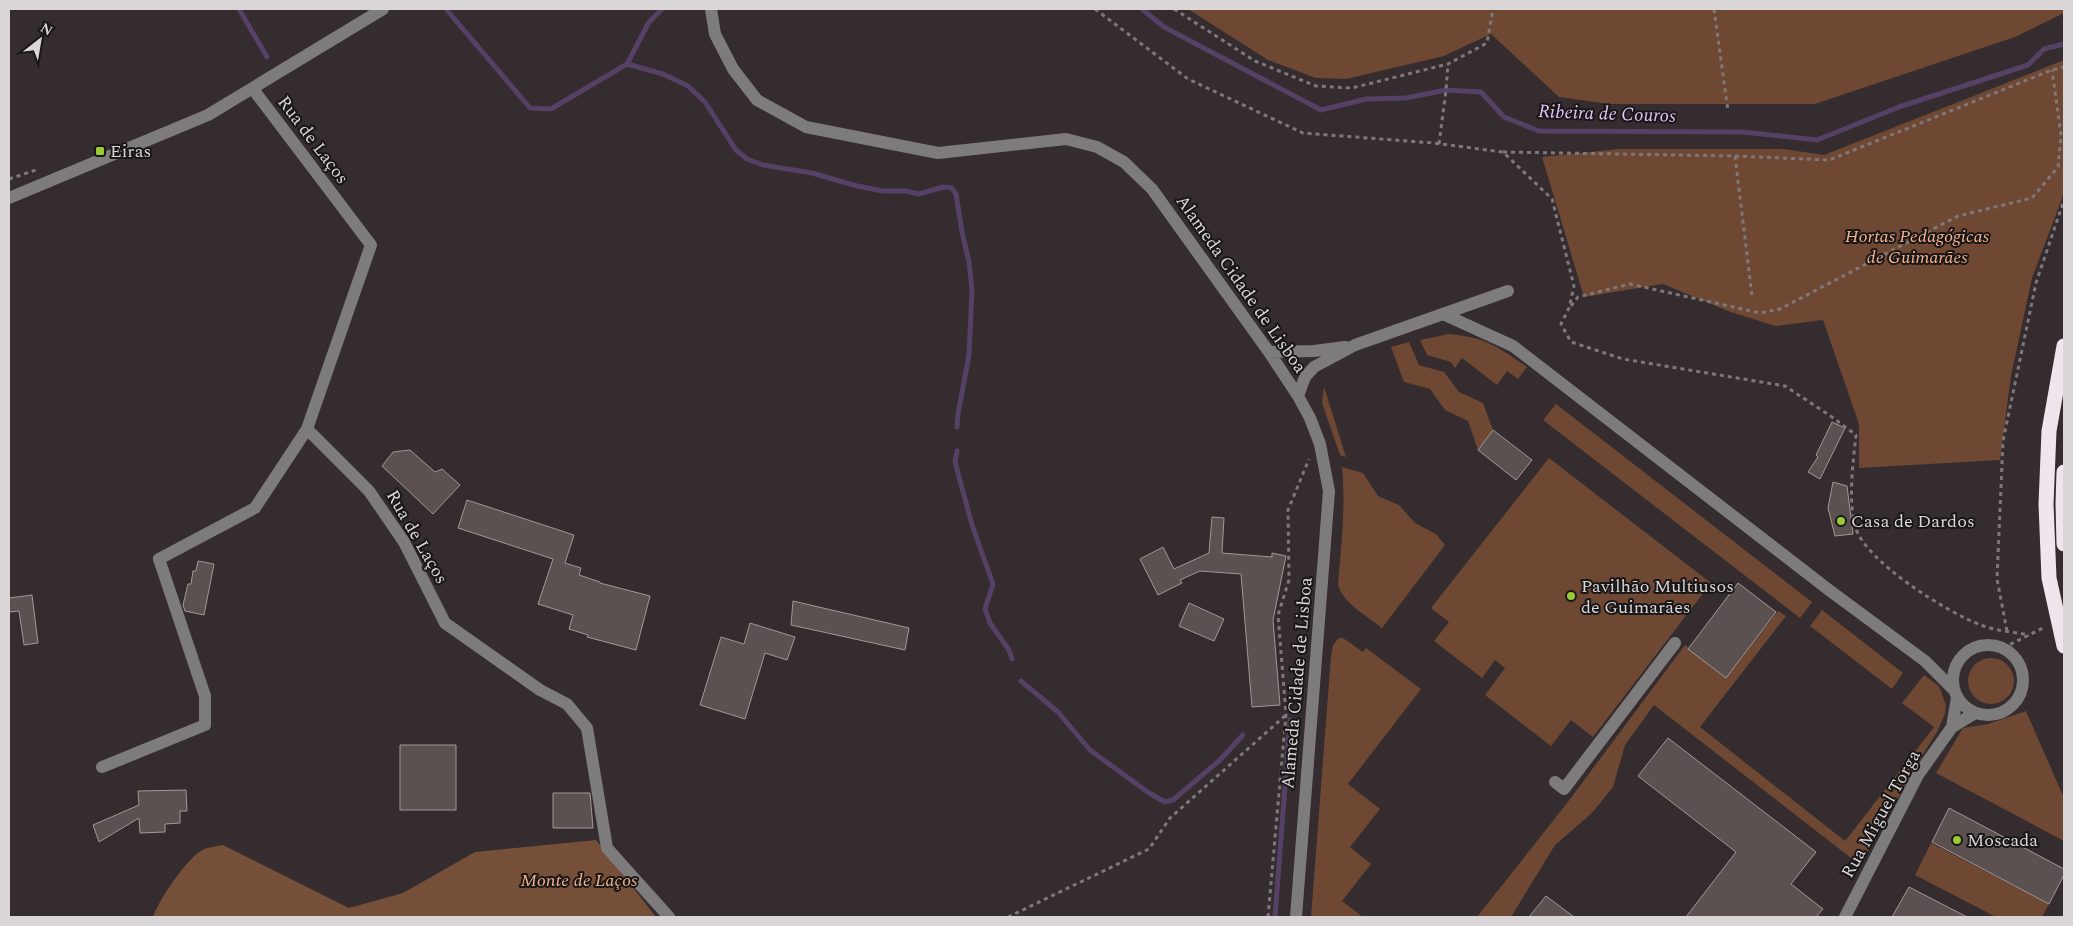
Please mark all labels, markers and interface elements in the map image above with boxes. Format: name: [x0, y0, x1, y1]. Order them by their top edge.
north arrow: [15, 15, 65, 65]
text: N: [36, 17, 57, 41]
street label: Rua de Laços: [271, 90, 355, 190]
water label: Ribeira de Couros: [1538, 97, 1677, 131]
place label: Eiras: [110, 138, 151, 165]
marker: Eiras: [94, 145, 106, 157]
street label: Alameda Cidade de Lisboa: [1169, 189, 1313, 379]
park label: Hortas Pedagógicas de Guimarães: [1845, 223, 1990, 271]
street label: Rua de Laços: [379, 485, 455, 589]
place label: Casa de Dardos: [1851, 508, 1975, 535]
marker: Casa de Dardos: [1835, 515, 1847, 527]
place label: Pavilhão Multiusos de Guimarães: [1581, 573, 1734, 621]
street label: Alameda Cidade de Lisboa: [1274, 576, 1320, 790]
marker: Pavilhão Multiusos de Guimarães: [1565, 590, 1577, 602]
street label: Rua Miguel Torga: [1834, 745, 1928, 883]
place label: Moscada: [1967, 827, 2038, 854]
marker: Moscada: [1951, 834, 1963, 846]
park label: Monte de Laços: [521, 867, 638, 894]

